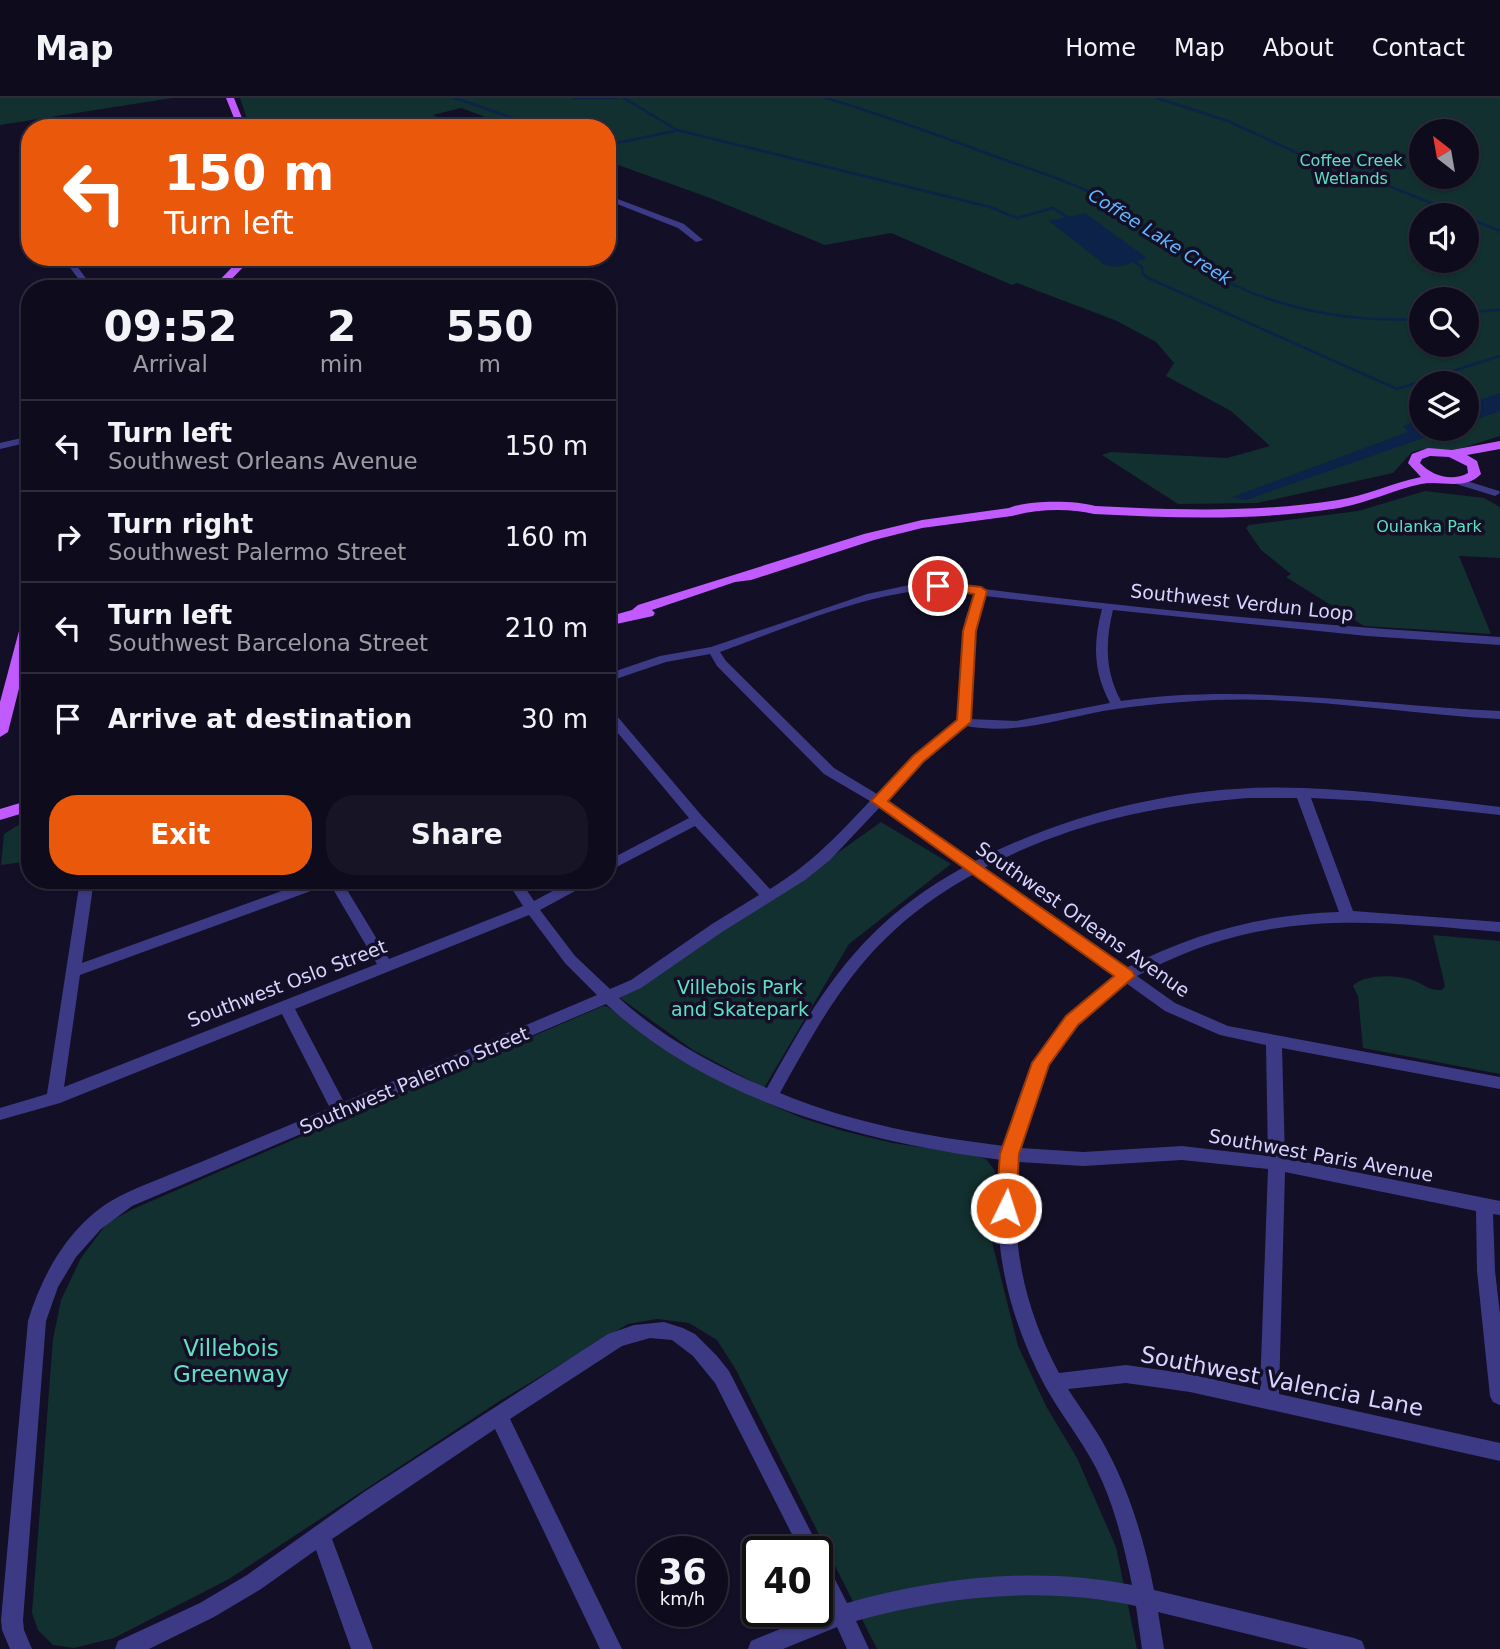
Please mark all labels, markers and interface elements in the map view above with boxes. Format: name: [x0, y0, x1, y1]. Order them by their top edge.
text: Map: [35, 29, 114, 68]
text: Home: [1065, 34, 1136, 62]
text: Map: [1174, 34, 1225, 62]
text: About: [1263, 34, 1334, 62]
text: Contact: [1372, 34, 1465, 62]
north arrow: [1409, 119, 1479, 189]
map controls: [1409, 119, 1479, 441]
text: 150 m: [164, 145, 334, 202]
icon: left: [49, 147, 140, 238]
park label: Coffee Creek Wetlands: [1299, 151, 1403, 188]
water label: Coffee Lake Creek: [1085, 184, 1237, 290]
button: sound: [1409, 203, 1479, 273]
text: Turn left: [164, 204, 294, 242]
button: search: [1409, 287, 1479, 357]
text: 09:52: [104, 302, 237, 351]
text: 2: [327, 302, 356, 351]
text: 550: [446, 302, 533, 351]
text: Arrival: [133, 351, 208, 377]
text: min: [320, 351, 363, 377]
text: m: [478, 351, 501, 377]
button: layers: [1409, 371, 1479, 441]
text: Turn left: [108, 418, 232, 448]
icon: left: [49, 427, 87, 465]
text: 150 m: [505, 431, 588, 461]
text: Southwest Orleans Avenue: [108, 448, 418, 474]
text: Turn right: [108, 509, 253, 539]
park label: Oulanka Park: [1376, 517, 1483, 536]
icon: right: [49, 518, 87, 556]
text: 160 m: [505, 522, 588, 552]
text: Southwest Palermo Street: [108, 539, 406, 565]
pin: [908, 556, 968, 616]
icon: arrive: [919, 567, 957, 605]
street label: Southwest Verdun Loop: [1129, 579, 1355, 625]
text: Turn left: [108, 600, 232, 630]
icon: left: [49, 609, 87, 647]
text: 210 m: [505, 613, 588, 643]
text: Southwest Barcelona Street: [108, 630, 428, 656]
icon: arrive: [49, 700, 87, 738]
text: Arrive at destination: [108, 704, 412, 734]
text: 30 m: [521, 704, 588, 734]
button: Exit: [49, 795, 312, 875]
button: Share: [326, 795, 588, 875]
street label: Southwest Orleans Avenue: [972, 837, 1194, 1001]
street label: Southwest Oslo Street: [184, 935, 390, 1031]
park label: Villebois Park and Skatepark: [671, 976, 809, 1020]
street label: Southwest Palermo Street: [296, 1022, 532, 1138]
street label: Southwest Paris Avenue: [1207, 1124, 1435, 1186]
position arrow: [969, 1171, 1043, 1245]
park label: Villebois Greenway: [173, 1335, 289, 1387]
street label: Southwest Valencia Lane: [1138, 1341, 1426, 1421]
speed limit sign: 40: [742, 1536, 833, 1627]
text: 36: [658, 1552, 707, 1592]
text: km/h: [660, 1588, 705, 1609]

